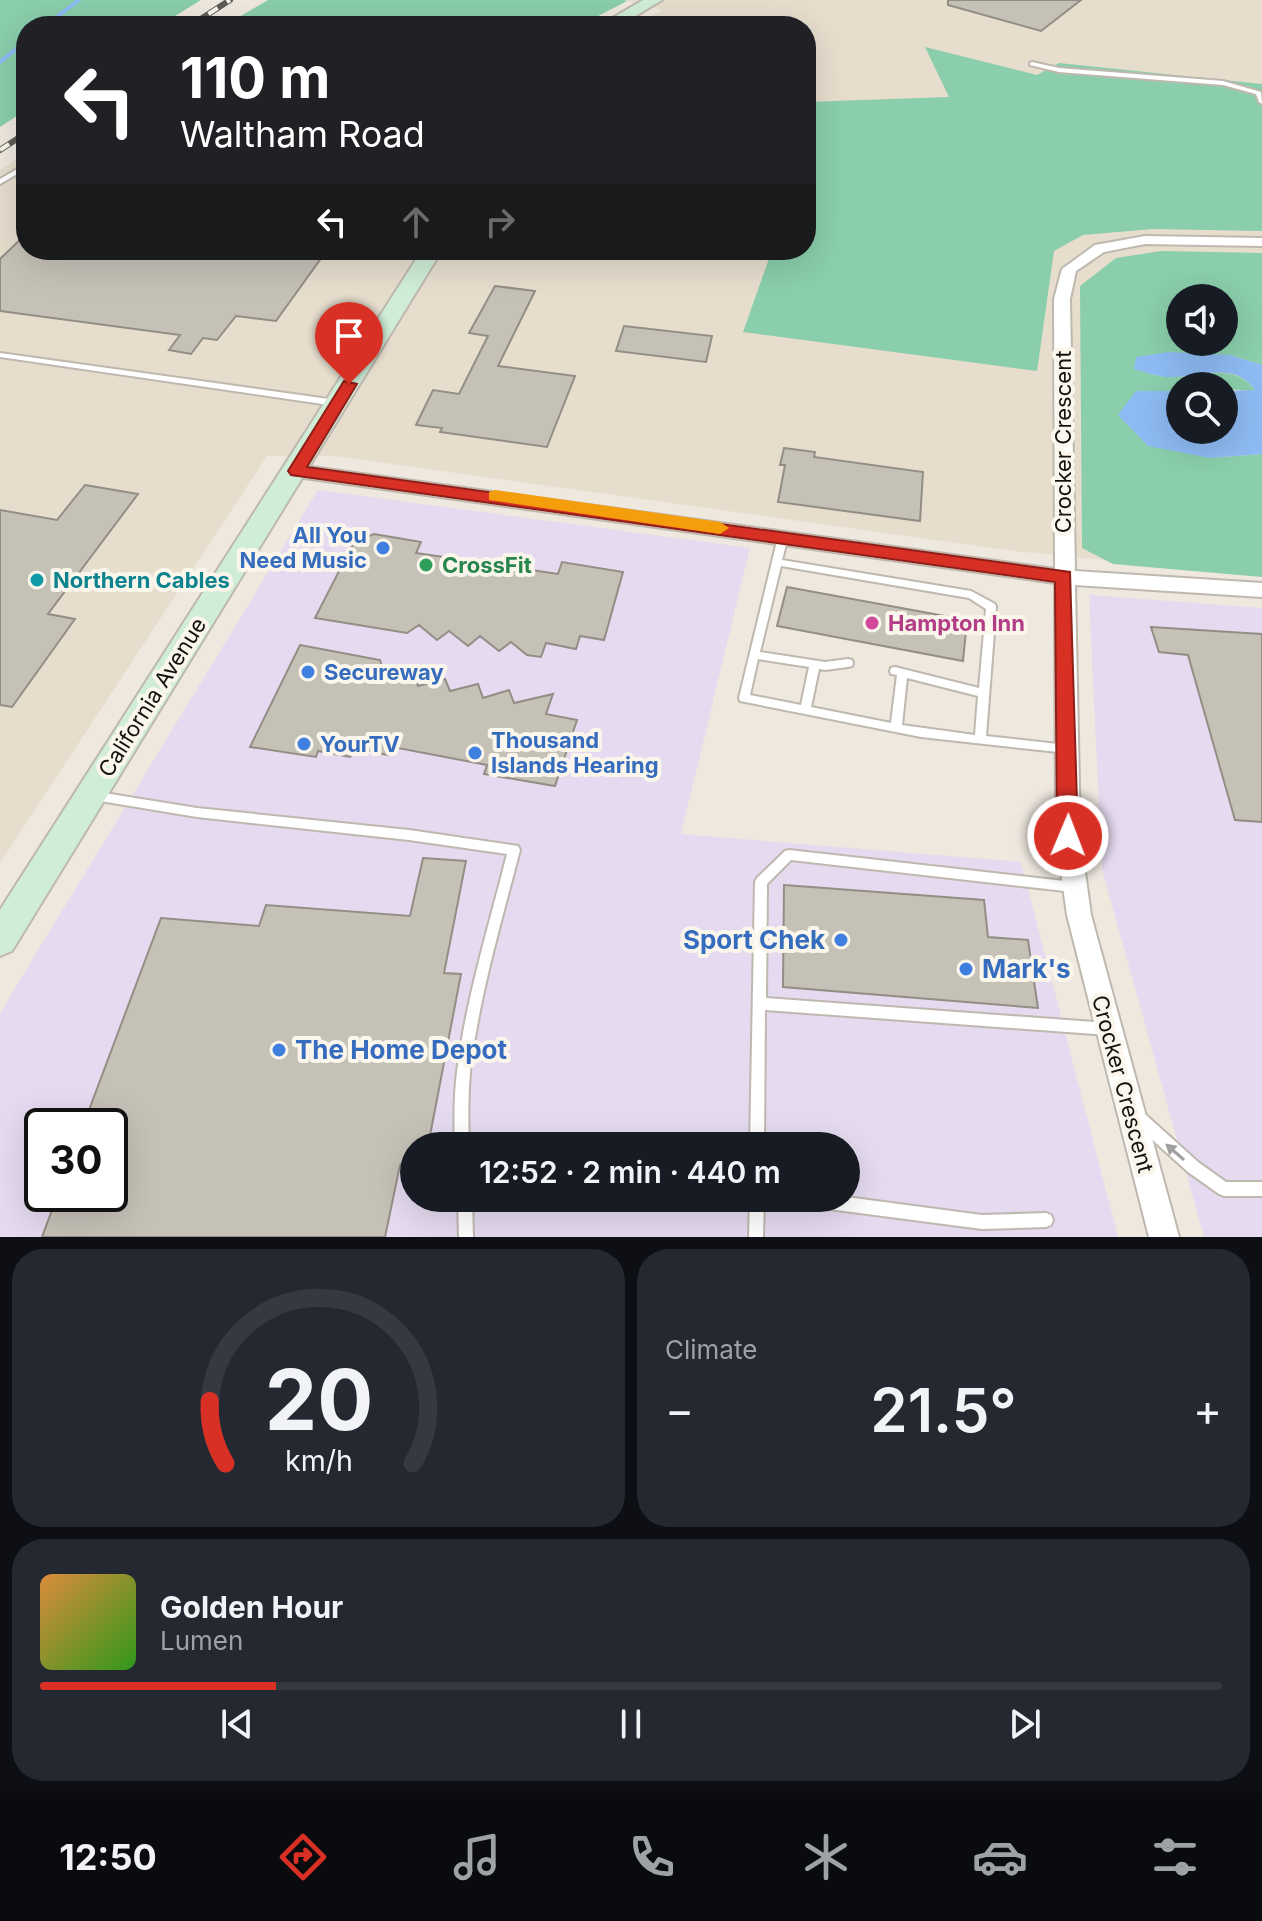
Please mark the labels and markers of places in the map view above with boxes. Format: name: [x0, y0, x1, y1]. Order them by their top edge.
pin: [315, 302, 383, 384]
place label: All You Need Music: [240, 522, 367, 573]
marker: All You Need Music: [374, 539, 392, 557]
place label: CrossFit: [442, 552, 532, 578]
marker: CrossFit: [417, 556, 435, 574]
place label: Northern Cables: [53, 567, 230, 593]
marker: Northern Cables: [28, 571, 46, 589]
place label: Hampton Inn: [888, 610, 1025, 636]
marker: Hampton Inn: [863, 614, 881, 632]
place label: Secureway: [324, 659, 444, 685]
marker: Secureway: [299, 663, 317, 681]
place label: Thousand Islands Hearing: [491, 727, 659, 778]
place label: YourTV: [320, 731, 400, 757]
marker: YourTV: [295, 735, 313, 753]
marker: Thousand Islands Hearing: [466, 744, 484, 762]
place label: Sport Chek: [683, 924, 825, 955]
marker: Sport Chek: [832, 931, 850, 949]
place label: Mark's: [982, 953, 1071, 984]
marker: Mark's: [957, 960, 975, 978]
place label: The Home Depot: [295, 1034, 508, 1065]
marker: The Home Depot: [270, 1041, 288, 1059]

